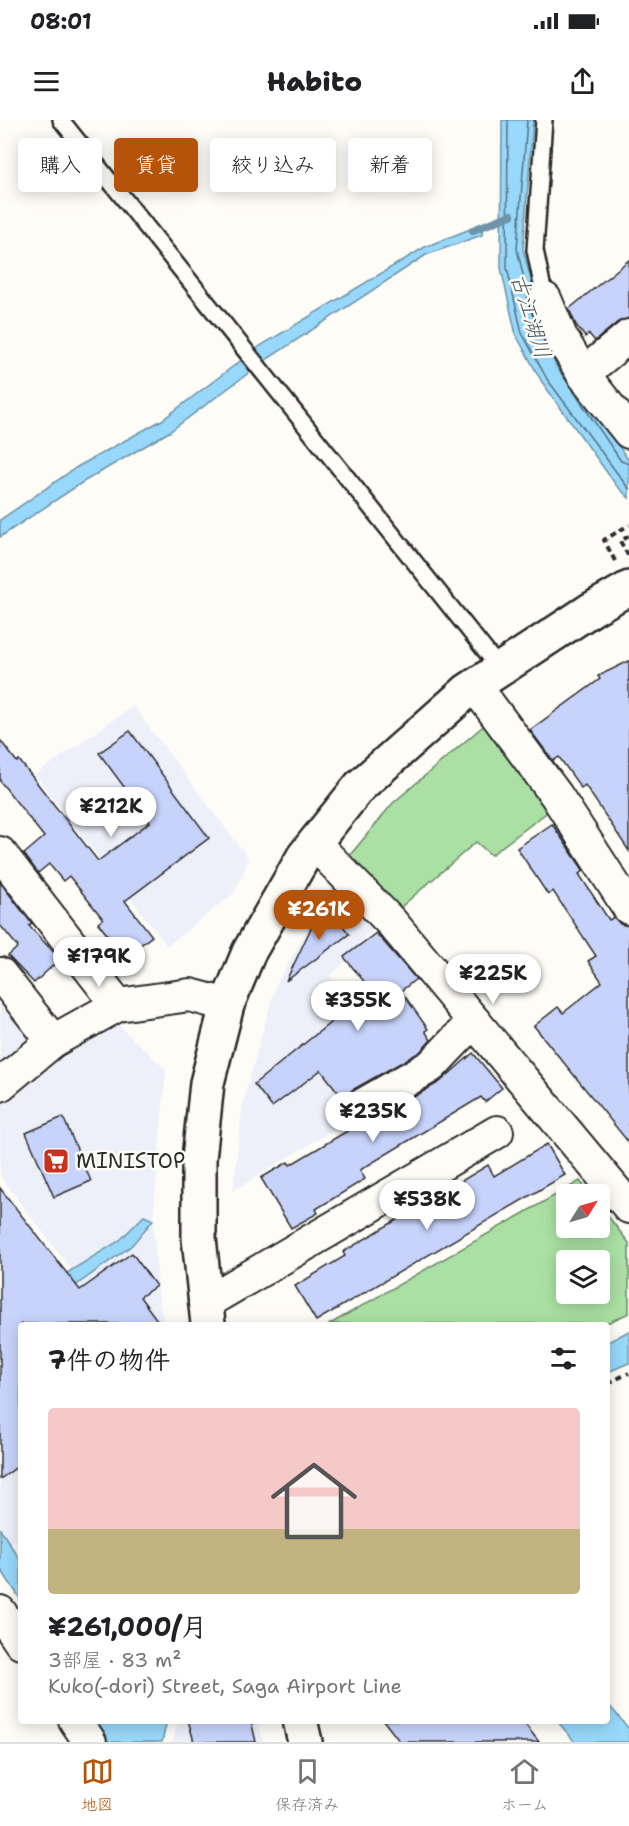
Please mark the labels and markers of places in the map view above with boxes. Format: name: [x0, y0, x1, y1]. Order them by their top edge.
pin: ¥212K: [69, 787, 153, 838]
pin: ¥261K: [277, 890, 361, 941]
pin: ¥179K: [57, 937, 141, 988]
pin: ¥225K: [451, 954, 535, 1005]
pin: ¥355K: [316, 981, 400, 1032]
pin: ¥235K: [331, 1092, 415, 1143]
supermarket icon: MINISTOP: [41, 1146, 71, 1176]
place label: MINISTOP: [76, 1147, 185, 1175]
pin: ¥538K: [385, 1180, 469, 1231]

